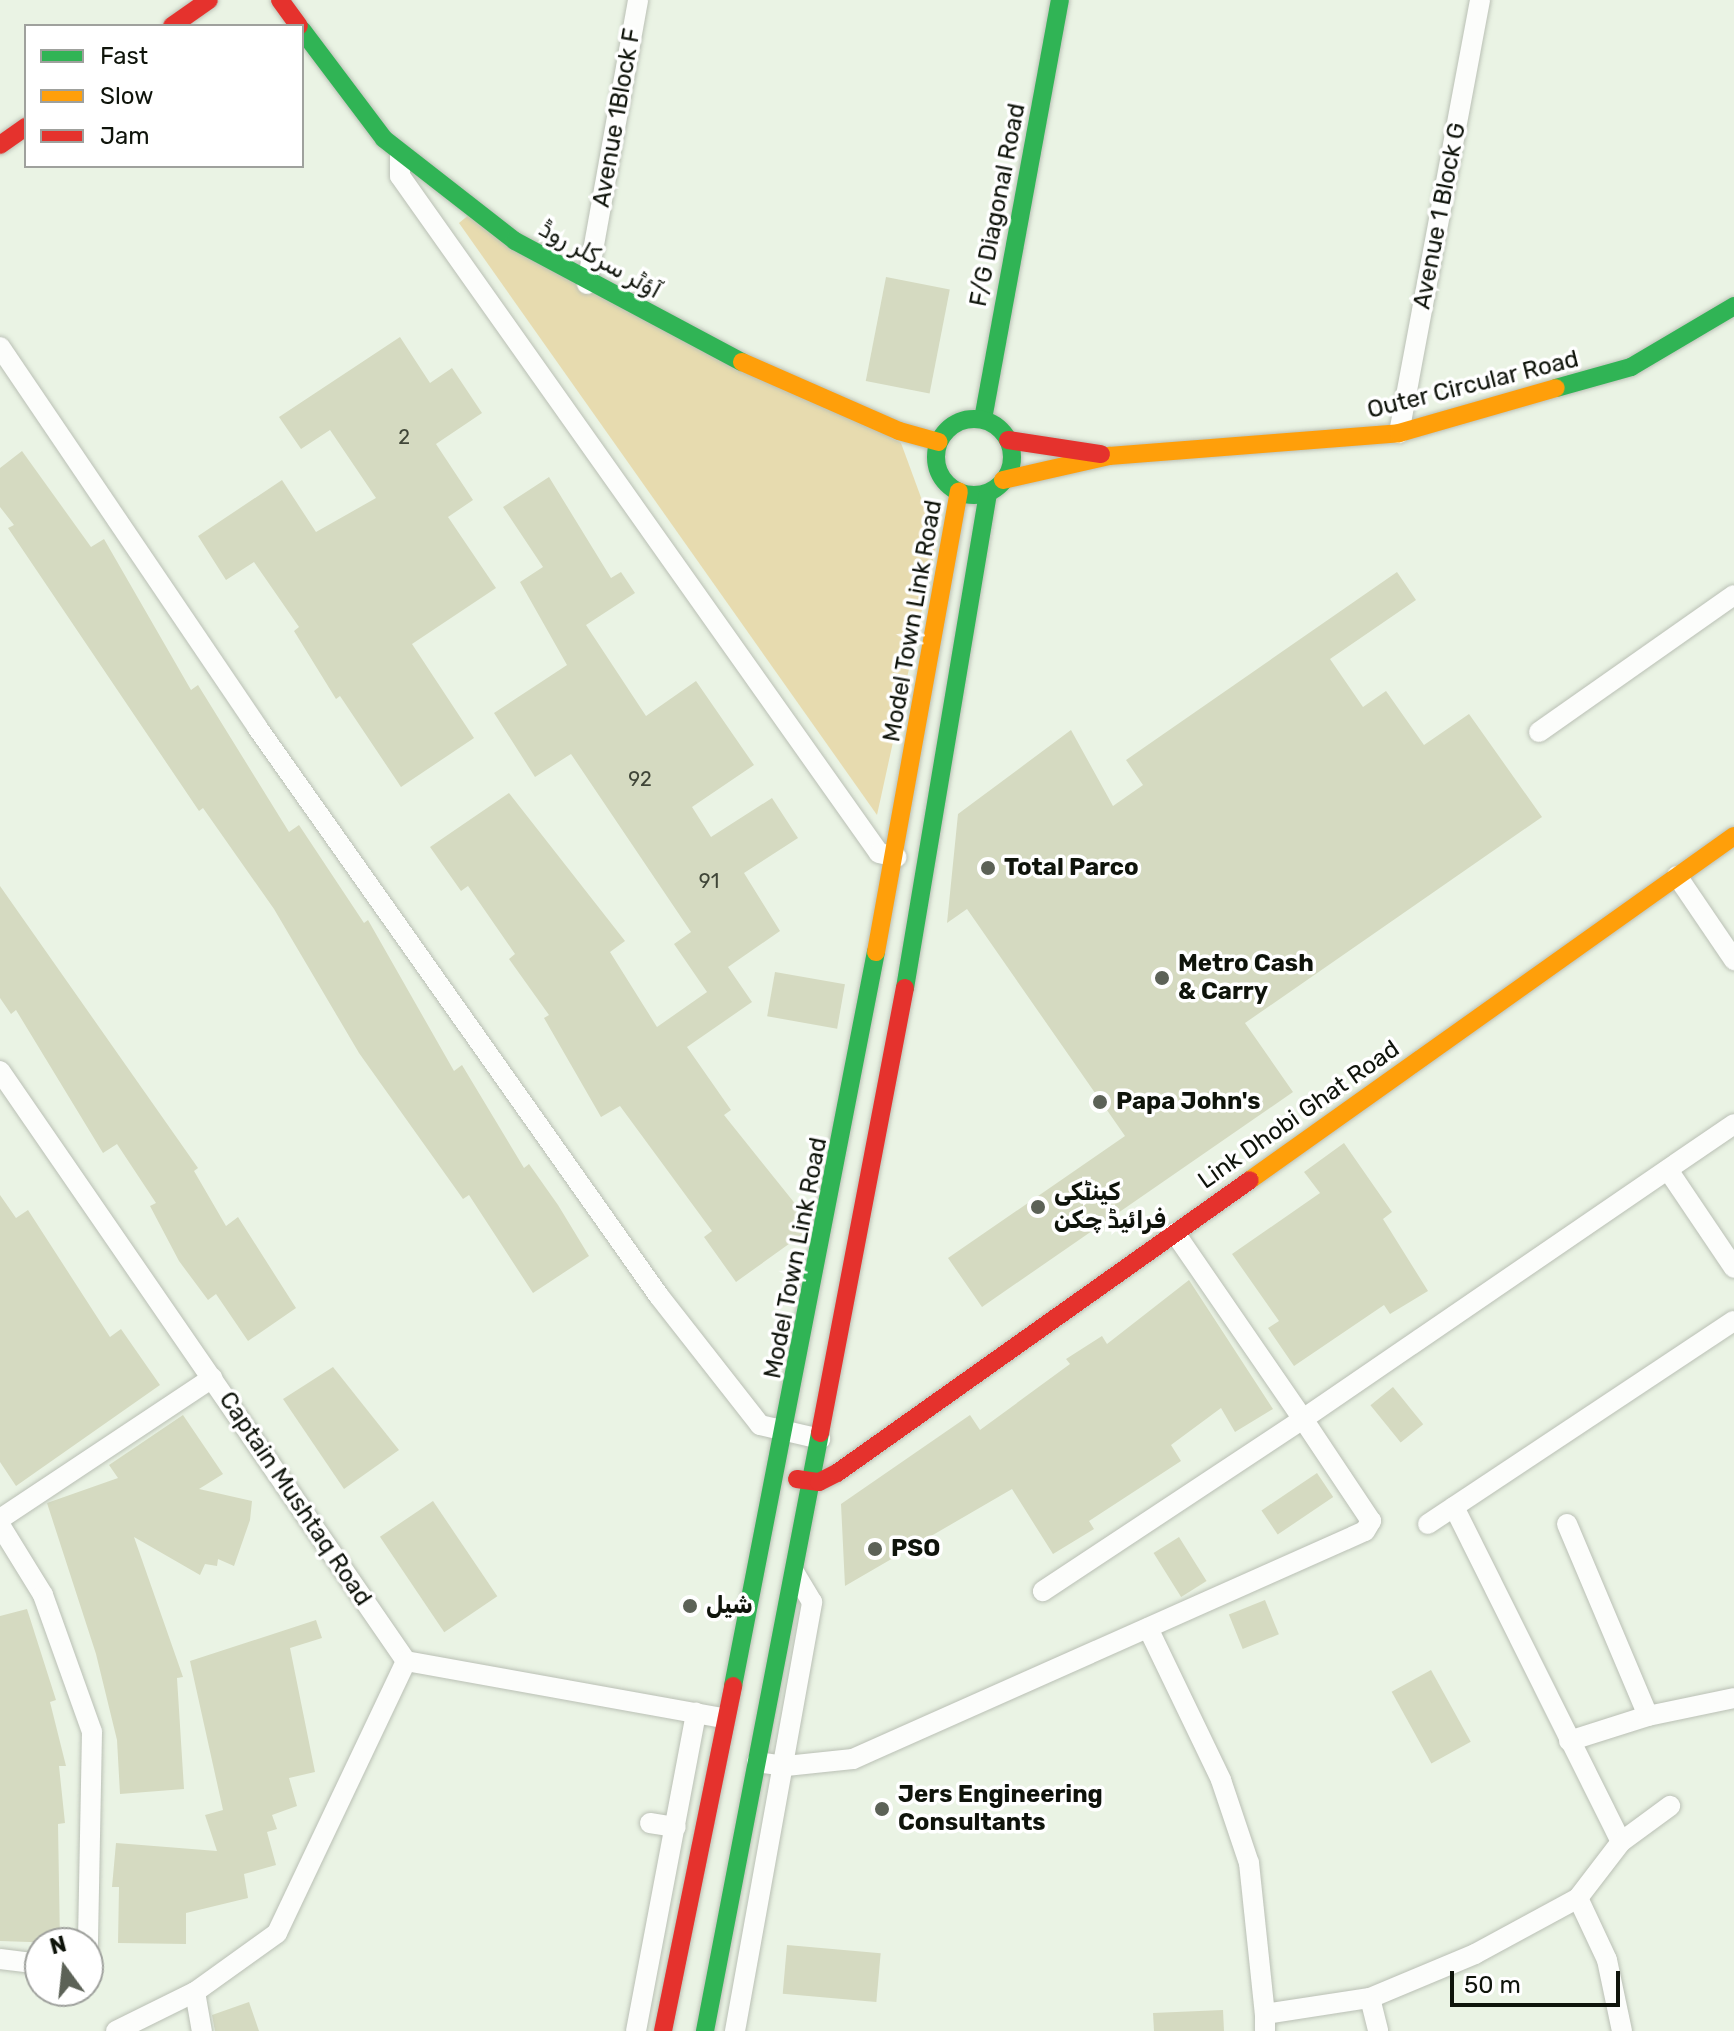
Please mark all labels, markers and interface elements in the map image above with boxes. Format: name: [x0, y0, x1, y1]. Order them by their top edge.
legend: [24, 24, 304, 168]
street label: Avenue 1Block F: [587, 26, 647, 210]
text: Fast: [100, 42, 148, 70]
text: Slow: [100, 82, 153, 110]
street label: F/G Diagonal Road: [964, 101, 1032, 309]
street label: Avenue 1 Block G: [1408, 120, 1472, 312]
text: Jam: [100, 122, 150, 150]
street label: آؤٹر سرکلر روڈ: [534, 215, 666, 305]
street label: Outer Circular Road: [1364, 345, 1582, 425]
house number: 2: [398, 425, 410, 449]
street label: Model Town Link Road: [877, 497, 949, 745]
house number: 92: [628, 767, 652, 791]
place label: Total Parco: [1004, 854, 1139, 882]
marker: Total Parco: [979, 859, 997, 877]
house number: 91: [699, 869, 719, 893]
place label: Metro Cash & Carry: [1178, 950, 1314, 1006]
marker: Metro Cash & Carry: [1153, 969, 1171, 987]
street label: Link Dhobi Ghat Road: [1193, 1035, 1405, 1195]
place label: Papa John's: [1116, 1088, 1260, 1116]
marker: Papa John's: [1091, 1093, 1109, 1111]
street label: Model Town Link Road: [758, 1135, 834, 1381]
place label: کینٹکی فرائیڈ چکن: [1054, 1179, 1166, 1235]
marker: کینٹکی فرائیڈ چکن: [1029, 1198, 1047, 1216]
street label: Captain Mushtaq Road: [213, 1386, 377, 1612]
place label: PSO: [891, 1535, 940, 1563]
marker: PSO: [866, 1540, 884, 1558]
place label: شیل: [706, 1592, 753, 1620]
marker: شیل: [681, 1597, 699, 1615]
place label: Jers Engineering Consultants: [898, 1781, 1103, 1837]
marker: Jers Engineering Consultants: [873, 1800, 891, 1818]
north arrow: [24, 1927, 104, 2007]
text: N: [47, 1930, 69, 1960]
scale bar: [1454, 1955, 1624, 2005]
text: 50 m: [1464, 1971, 1521, 1999]

